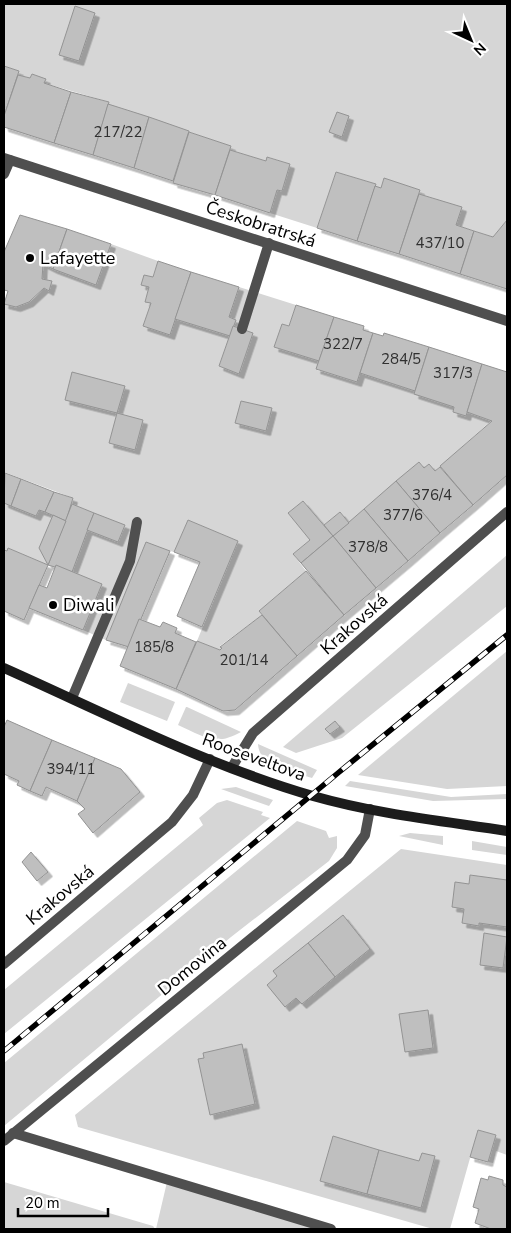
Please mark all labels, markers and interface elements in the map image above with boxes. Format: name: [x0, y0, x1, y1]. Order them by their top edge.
north arrow: [446, 15, 496, 65]
text: N: [469, 39, 490, 59]
house number: 217/22: [93, 122, 143, 142]
street label: Českobratrská: [203, 195, 319, 253]
house number: 437/10: [415, 233, 465, 253]
place label: Lafayette: [40, 246, 115, 270]
marker: Lafayette: [24, 252, 36, 264]
house number: 322/7: [323, 334, 363, 354]
house number: 284/5: [381, 349, 421, 369]
house number: 317/3: [433, 363, 473, 383]
house number: 376/4: [412, 485, 452, 505]
house number: 377/6: [383, 505, 423, 525]
house number: 378/8: [348, 537, 388, 557]
street label: Krakovská: [315, 588, 393, 660]
place label: Diwali: [63, 593, 115, 617]
marker: Diwali: [47, 599, 59, 611]
house number: 185/8: [134, 637, 174, 657]
house number: 201/14: [219, 650, 269, 670]
street label: Rooseveltova: [199, 727, 309, 787]
house number: 394/11: [46, 759, 96, 779]
street label: Krakovská: [21, 859, 99, 931]
street label: Domovina: [153, 931, 231, 1001]
scale bar: [18, 1186, 108, 1218]
text: 20 m: [25, 1193, 60, 1213]

